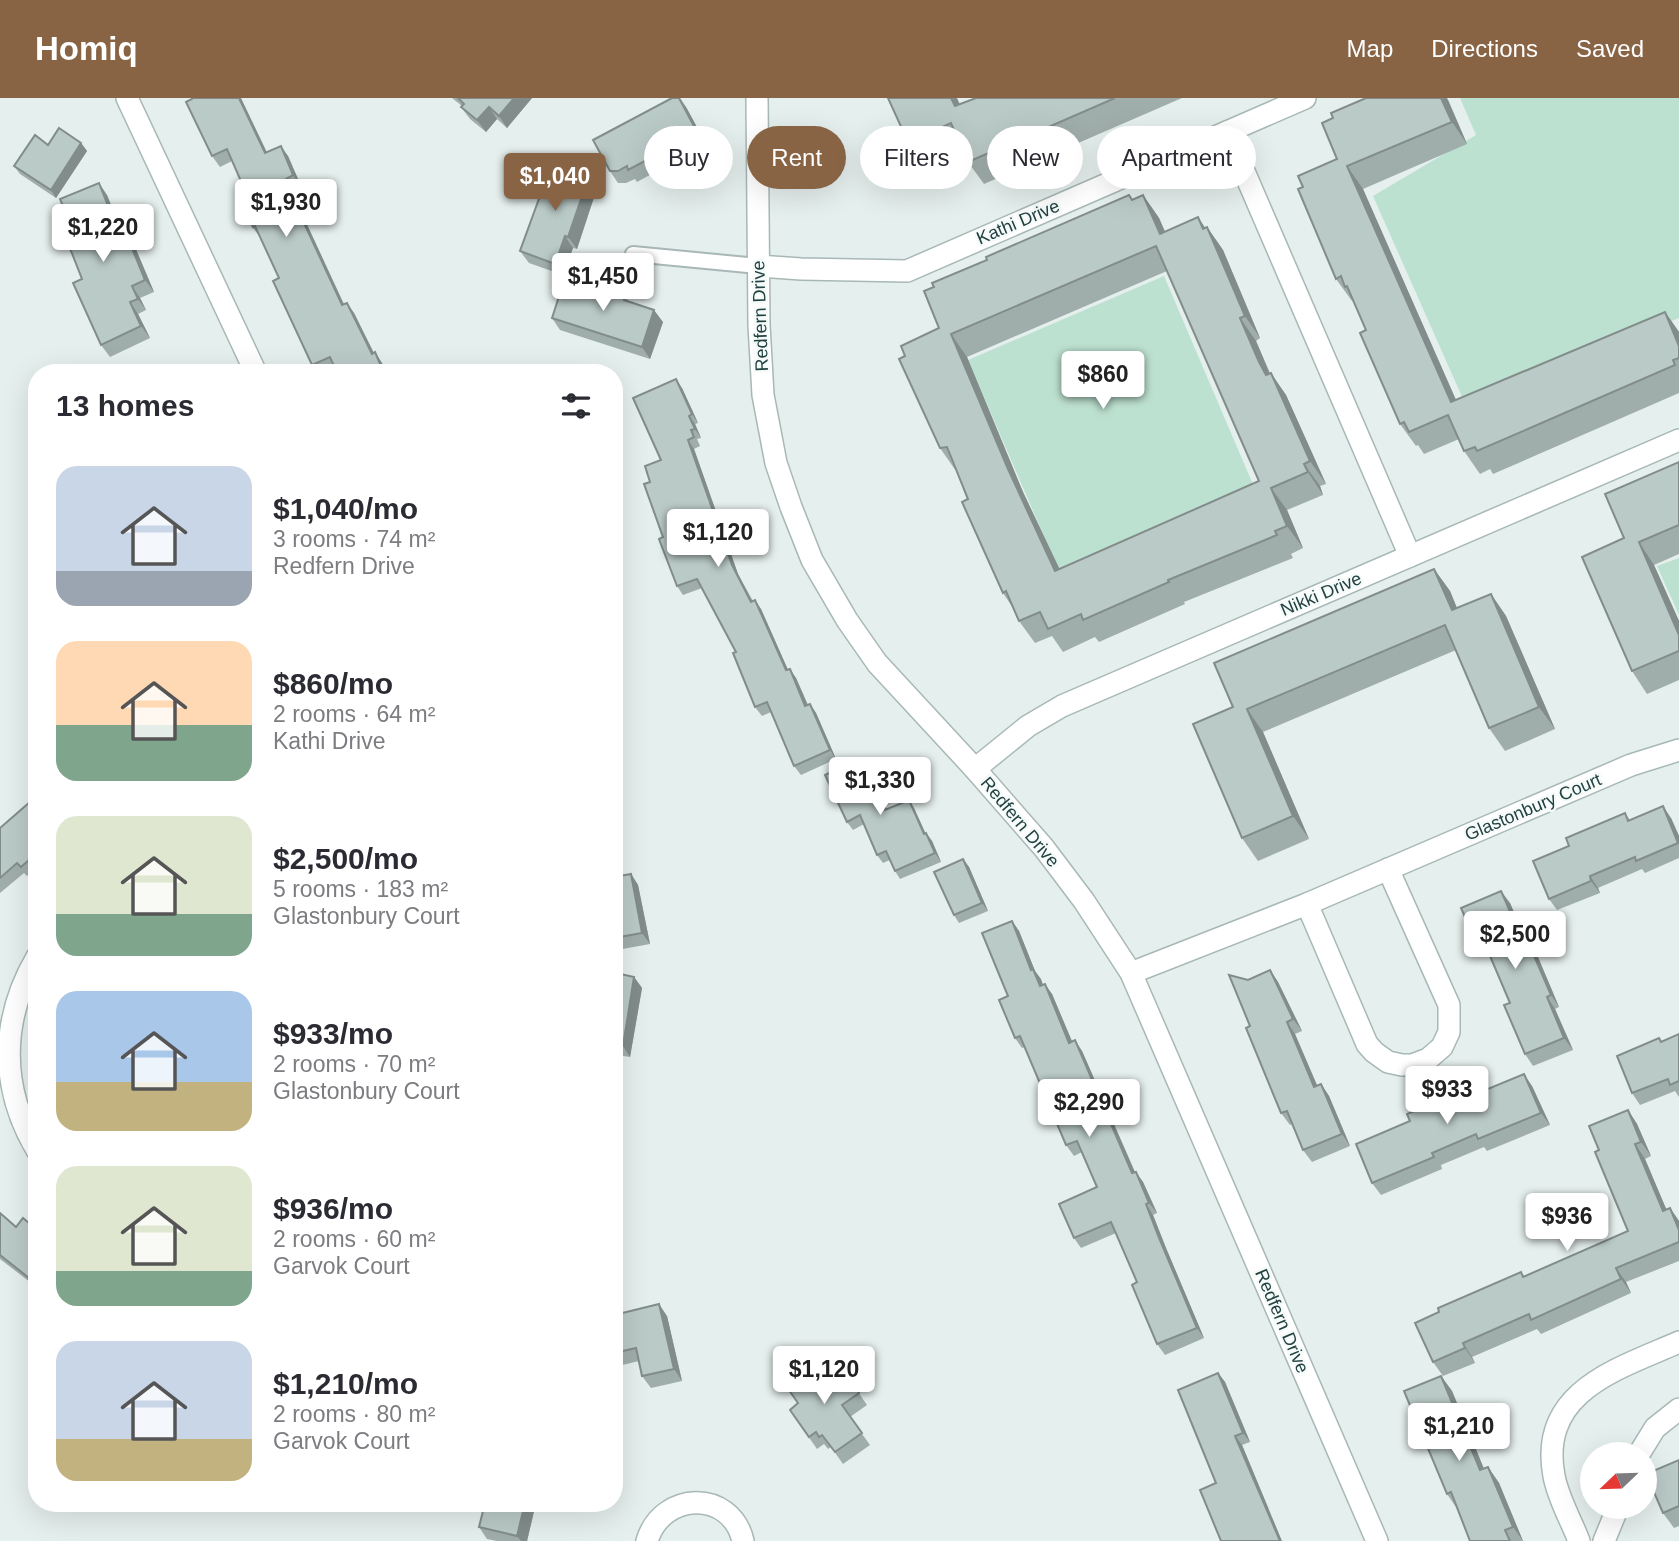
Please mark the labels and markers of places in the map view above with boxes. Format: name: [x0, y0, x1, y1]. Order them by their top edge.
pin: $1,040: [498, 153, 612, 213]
pin: $1,930: [229, 180, 343, 239]
pin: $1,220: [46, 204, 160, 264]
pin: $1,450: [546, 254, 660, 313]
pin: $860: [1062, 352, 1144, 411]
pin: $1,120: [661, 510, 775, 569]
pin: $1,330: [823, 758, 937, 817]
pin: $2,500: [1458, 912, 1572, 971]
pin: $933: [1406, 1066, 1488, 1126]
pin: $2,290: [1032, 1080, 1146, 1139]
pin: $936: [1526, 1194, 1608, 1253]
pin: $1,120: [767, 1346, 881, 1406]
pin: $1,210: [1402, 1404, 1516, 1463]

